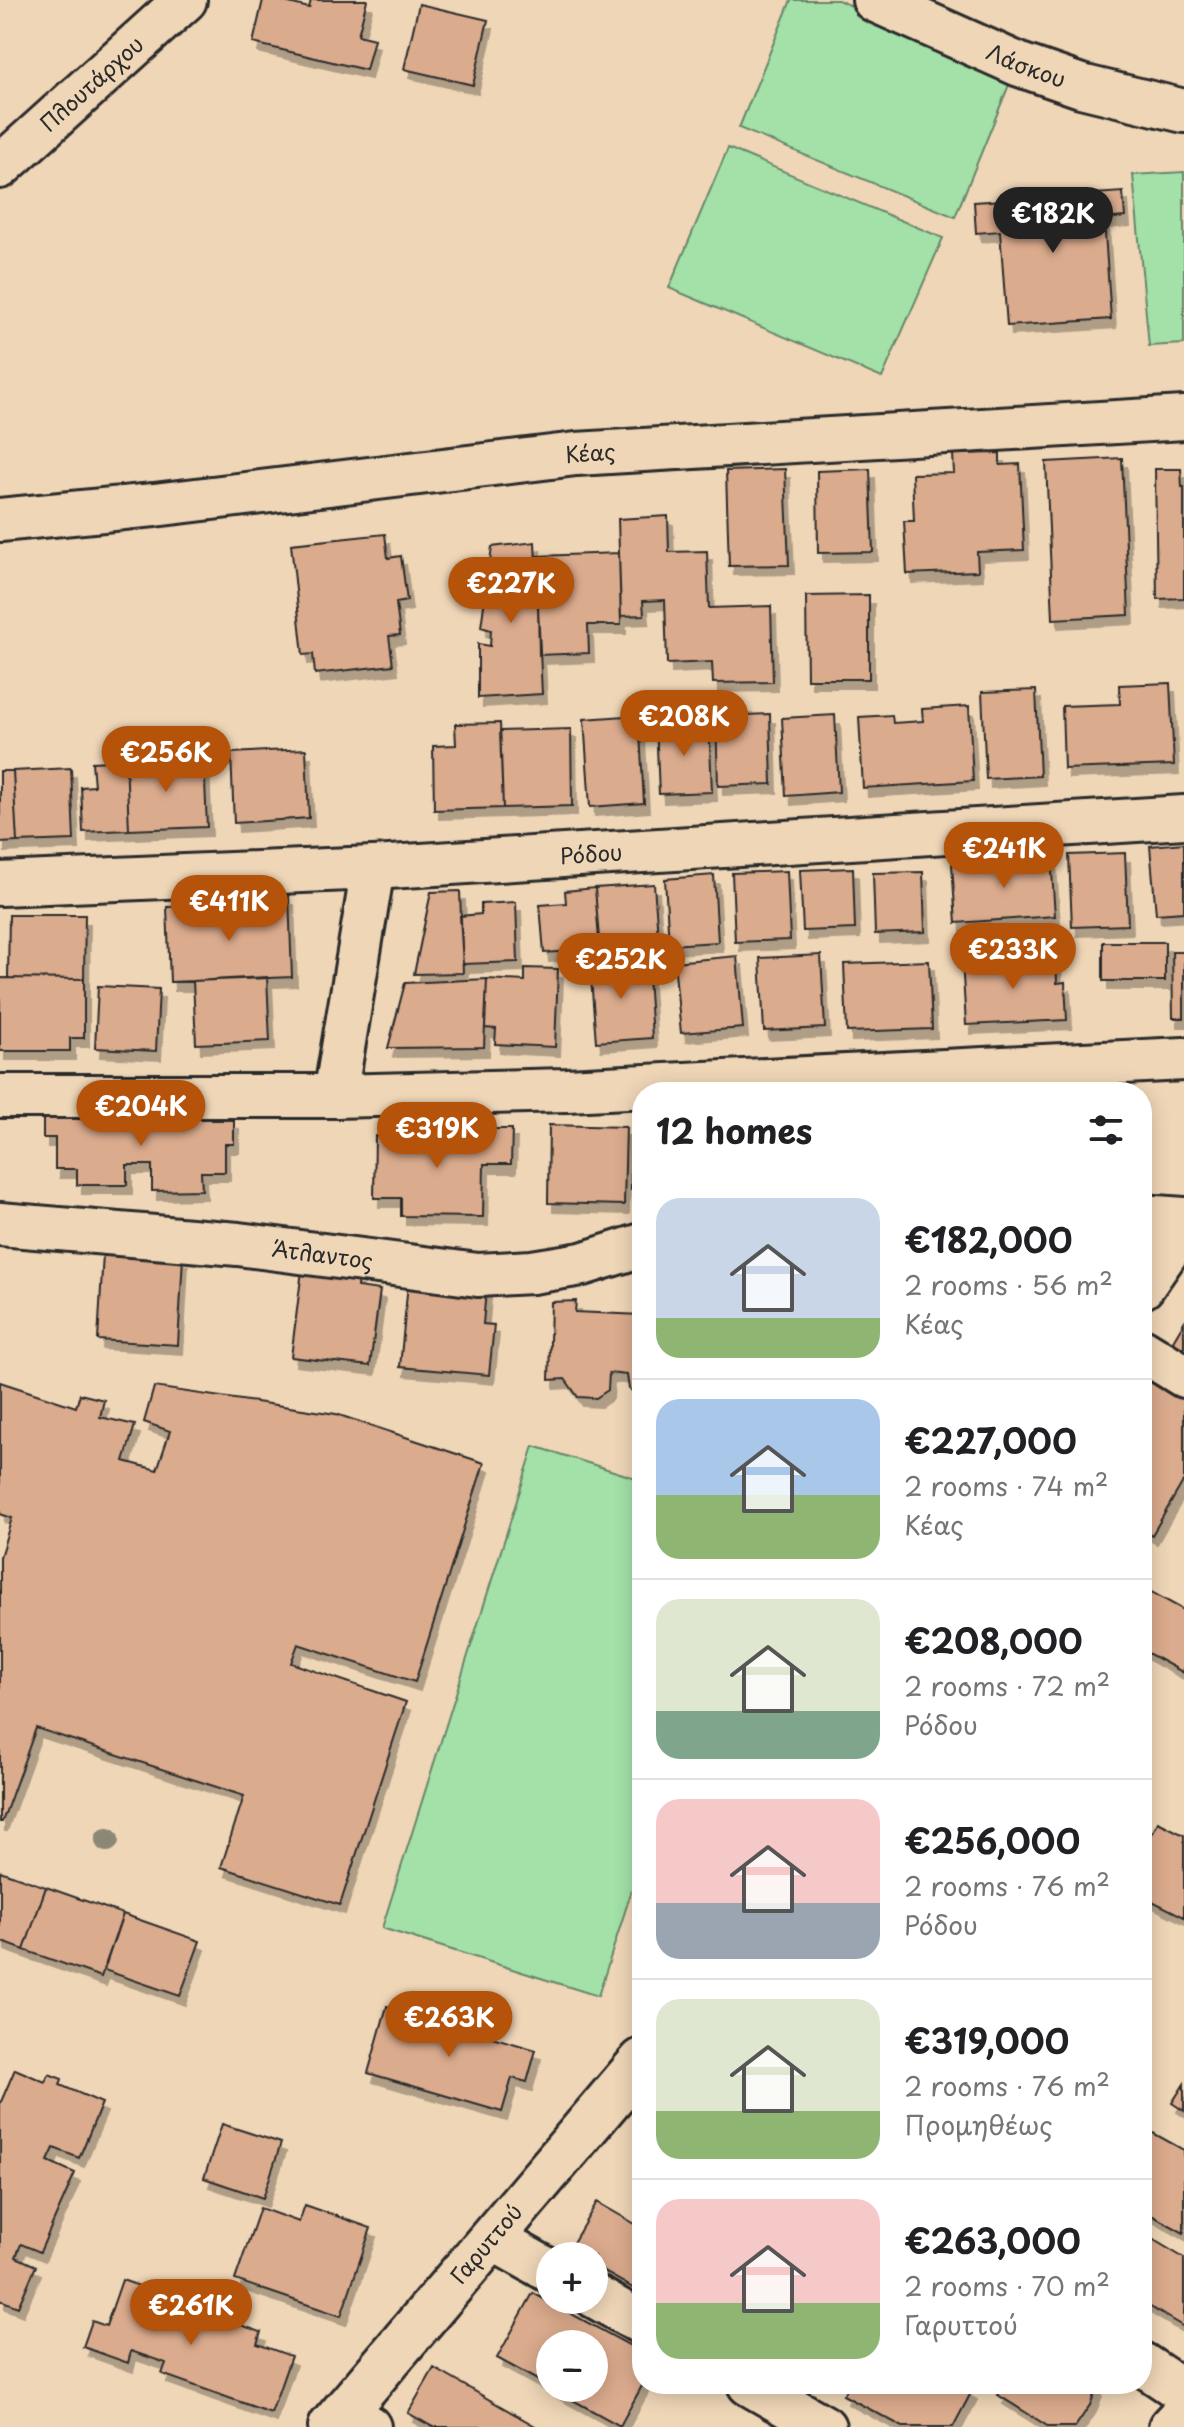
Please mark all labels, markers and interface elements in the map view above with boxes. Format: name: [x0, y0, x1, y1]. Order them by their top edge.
street label: Πλουτάρχου: [32, 27, 150, 138]
street label: Λάσκου: [982, 34, 1071, 95]
pin: €182K: [997, 187, 1109, 255]
text: €182K: [1011, 193, 1095, 232]
street label: Κέας: [563, 434, 616, 470]
pin: €227K: [455, 557, 567, 625]
text: €227K: [466, 563, 556, 602]
pin: €208K: [628, 690, 740, 758]
text: €208K: [638, 696, 730, 735]
pin: €256K: [110, 726, 222, 794]
text: €256K: [120, 732, 212, 771]
pin: €241K: [948, 822, 1060, 890]
text: €241K: [962, 828, 1046, 867]
street label: Ρόδου: [559, 834, 623, 871]
pin: €411K: [173, 875, 285, 943]
text: €411K: [189, 881, 269, 920]
pin: €233K: [957, 923, 1069, 991]
text: €233K: [968, 929, 1058, 968]
pin: €252K: [565, 933, 677, 1001]
text: €252K: [575, 939, 667, 978]
pin: €204K: [85, 1080, 197, 1148]
text: €204K: [94, 1086, 188, 1125]
pin: €319K: [381, 1102, 493, 1170]
text: 12 homes: [656, 1104, 812, 1156]
text: €319K: [395, 1108, 479, 1147]
icon: filters: [1084, 1108, 1128, 1152]
text: €182,000: [904, 1213, 1072, 1265]
icon: home: [720, 1230, 816, 1326]
street label: Άτλαντος: [270, 1231, 375, 1276]
text: 2 rooms · 56 m²: [904, 1265, 1113, 1304]
text: Κέας: [904, 1304, 964, 1343]
text: €227,000: [904, 1414, 1077, 1466]
icon: home: [720, 1431, 816, 1527]
text: 2 rooms · 74 m²: [904, 1466, 1108, 1505]
text: Κέας: [904, 1505, 964, 1544]
text: €208,000: [904, 1614, 1083, 1666]
icon: home: [720, 1631, 816, 1727]
text: 2 rooms · 72 m²: [904, 1666, 1110, 1705]
text: Ρόδου: [904, 1705, 978, 1744]
text: €256,000: [904, 1814, 1080, 1866]
icon: home: [720, 1831, 816, 1927]
text: 2 rooms · 76 m²: [904, 1866, 1110, 1905]
text: Ρόδου: [904, 1905, 978, 1944]
pin: €263K: [393, 1991, 505, 2059]
text: €263K: [403, 1997, 495, 2036]
text: €319,000: [904, 2014, 1069, 2066]
icon: home: [720, 2031, 816, 2127]
text: 2 rooms · 76 m²: [904, 2066, 1110, 2105]
text: Προμηθέως: [904, 2105, 1053, 2144]
street label: Γαρυττού: [441, 2196, 529, 2291]
text: €263,000: [904, 2214, 1081, 2266]
icon: home: [720, 2231, 816, 2327]
map controls: [536, 2242, 608, 2402]
button: +: [536, 2242, 608, 2314]
text: 2 rooms · 70 m²: [904, 2266, 1110, 2305]
pin: €261K: [135, 2279, 247, 2347]
text: €261K: [148, 2285, 234, 2324]
text: Γαρυττού: [904, 2305, 1018, 2344]
button: −: [536, 2330, 608, 2402]

